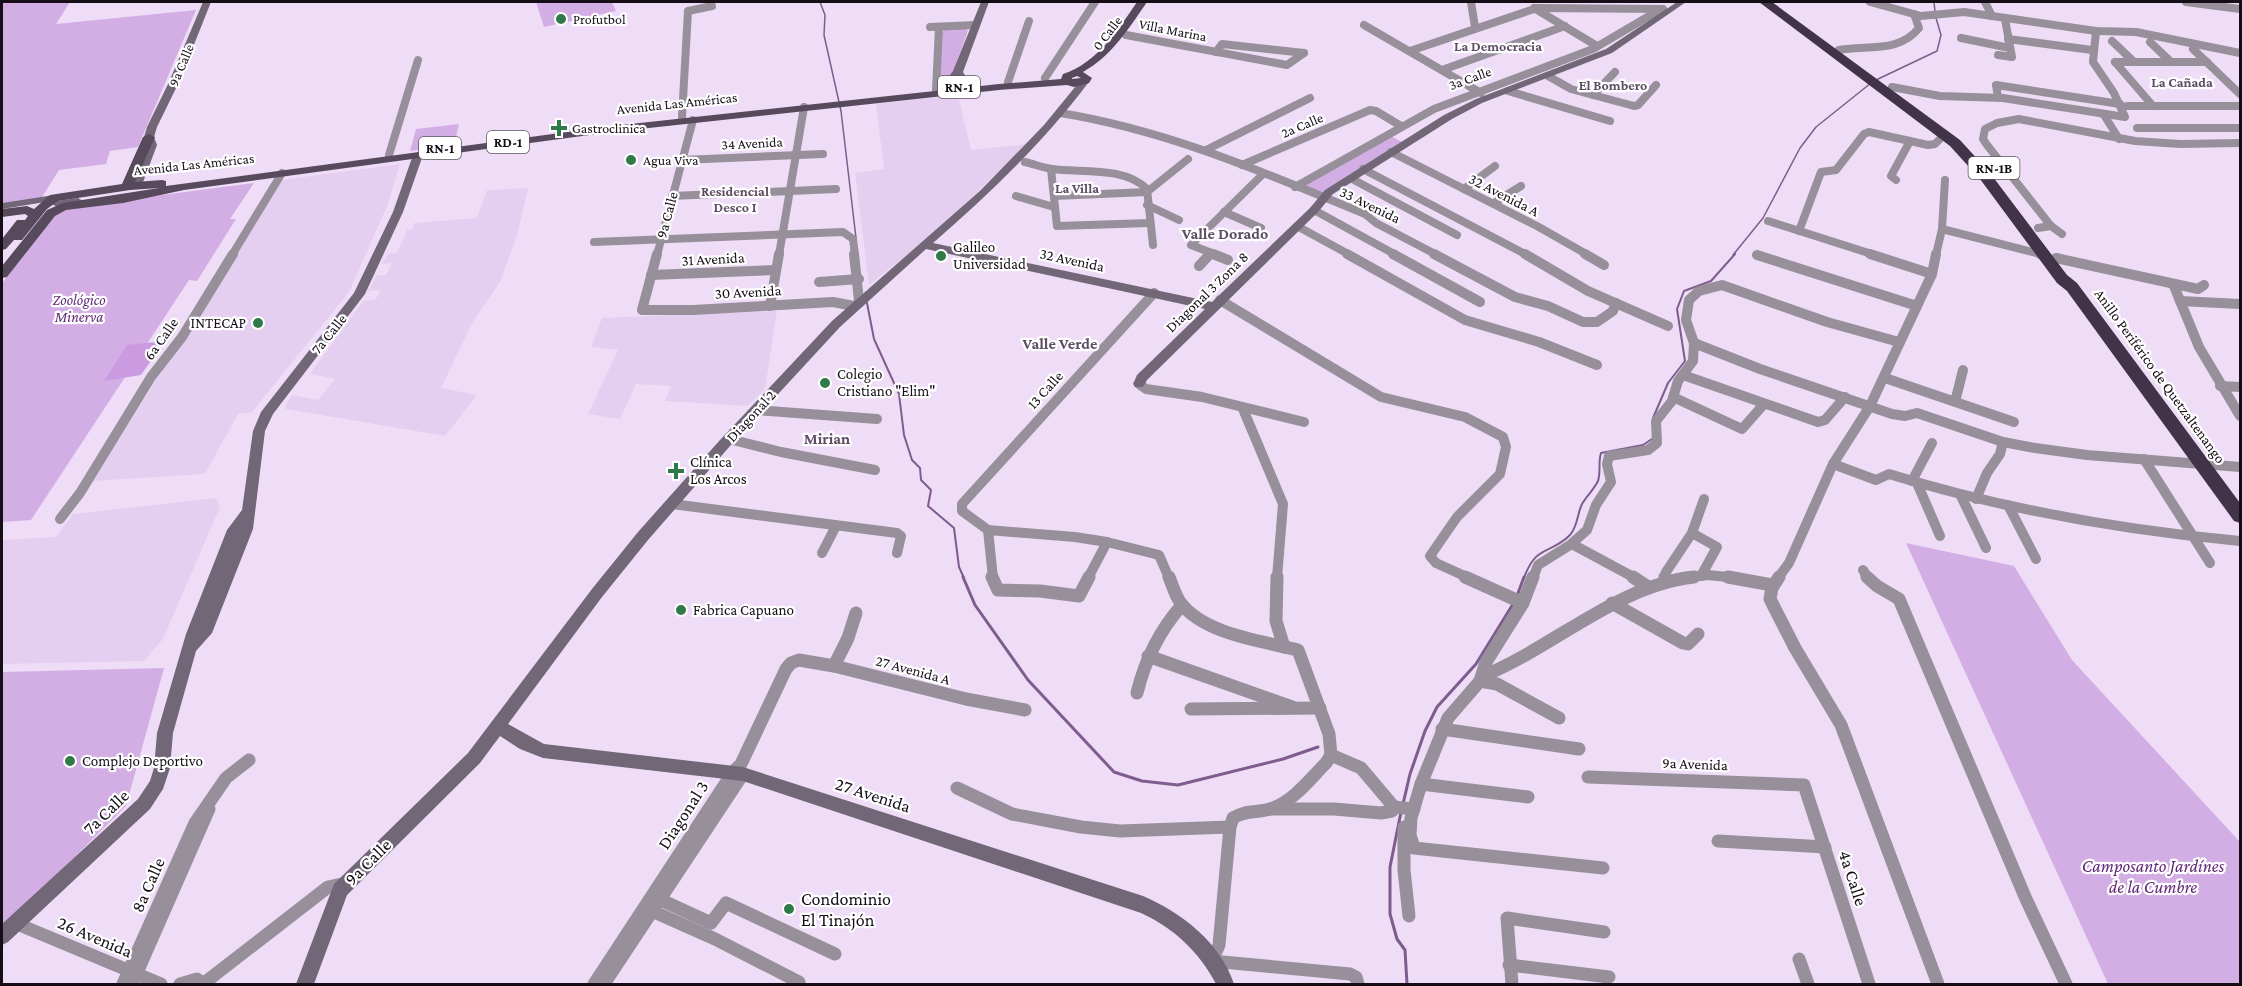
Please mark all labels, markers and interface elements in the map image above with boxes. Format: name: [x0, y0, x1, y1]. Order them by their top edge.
place label: Profutbol: [573, 11, 626, 27]
marker: Profutbol: [554, 12, 568, 26]
street label: 0 Calle: [1089, 13, 1125, 53]
street label: Villa Marina: [1138, 16, 1209, 44]
district label: La Democracia: [1454, 38, 1542, 54]
street label: 9a Calle: [165, 41, 197, 89]
street label: 3a Calle: [1447, 63, 1493, 93]
district label: La Cañada: [2151, 74, 2213, 90]
road number: RN-1: [938, 76, 980, 98]
district label: El Bombero: [1579, 77, 1647, 93]
street label: Avenida Las Américas: [616, 89, 738, 117]
street label: 2a Calle: [1279, 109, 1325, 141]
marker: Gastroclinica: [550, 119, 568, 137]
place label: Gastroclinica: [572, 120, 646, 136]
road number: RD-1: [487, 131, 529, 153]
street label: 34 Avenida: [721, 133, 784, 153]
road number: RN-1: [419, 137, 461, 159]
street label: Avenida Las Américas: [133, 150, 255, 178]
place label: Agua Viva: [643, 152, 699, 168]
marker: Agua Viva: [624, 153, 638, 167]
road number: RN-1B: [1968, 157, 2020, 179]
street label: 32 Avenida A: [1466, 170, 1542, 220]
district label: La Villa: [1055, 180, 1099, 196]
district label: Residencial Desco I: [701, 183, 769, 215]
street label: 33 Avenida: [1337, 183, 1403, 227]
street label: 9a Calle: [653, 190, 681, 240]
district label: Valle Dorado: [1181, 225, 1268, 242]
place label: Galileo Universidad: [953, 239, 1026, 272]
street label: 32 Avenida: [1038, 245, 1106, 275]
street label: 31 Avenida: [681, 249, 745, 269]
marker: Galileo Universidad: [934, 249, 948, 263]
street label: Diagonal 3 Zona 8: [1162, 249, 1252, 336]
street label: 30 Avenida: [714, 282, 782, 302]
street label: Anillo Periférico de Quetzaltenango: [2091, 286, 2229, 467]
park label: Zoológico Minerva: [52, 292, 106, 325]
street label: 7a Calle: [308, 311, 350, 357]
street label: 6a Calle: [141, 315, 181, 363]
place label: INTECAP: [191, 315, 246, 331]
marker: INTECAP: [251, 316, 265, 330]
district label: Valle Verde: [1022, 335, 1098, 352]
place label: Colegio Cristiano "Elim": [837, 366, 935, 399]
street label: 13 Calle: [1024, 368, 1066, 412]
marker: Colegio Cristiano "Elim": [818, 376, 832, 390]
street label: Diagonal 2: [723, 387, 780, 446]
district label: Mirian: [804, 430, 850, 447]
place label: Clínica Los Arcos: [690, 454, 747, 487]
marker: Clínica Los Arcos: [667, 462, 685, 480]
place label: Fabrica Capuano: [693, 602, 794, 619]
marker: Fabrica Capuano: [674, 603, 688, 617]
street label: 27 Avenida A: [874, 652, 952, 688]
place label: Complejo Deportivo: [82, 753, 203, 770]
marker: Complejo Deportivo: [63, 754, 77, 768]
street label: 9a Avenida: [1662, 755, 1728, 773]
street label: 27 Avenida: [833, 773, 913, 817]
street label: Diagonal 3: [654, 777, 712, 853]
street label: 7a Calle: [79, 785, 133, 839]
street label: 9a Calle: [341, 835, 395, 889]
street label: 4a Calle: [1835, 848, 1871, 908]
street label: 8a Calle: [127, 855, 169, 915]
park label: Camposanto Jardínes de la Cumbre: [2082, 856, 2225, 897]
place label: Condominio El Tinajón: [801, 889, 891, 931]
marker: Condominio El Tinajón: [782, 902, 796, 916]
street label: 26 Avenida: [55, 912, 135, 962]

